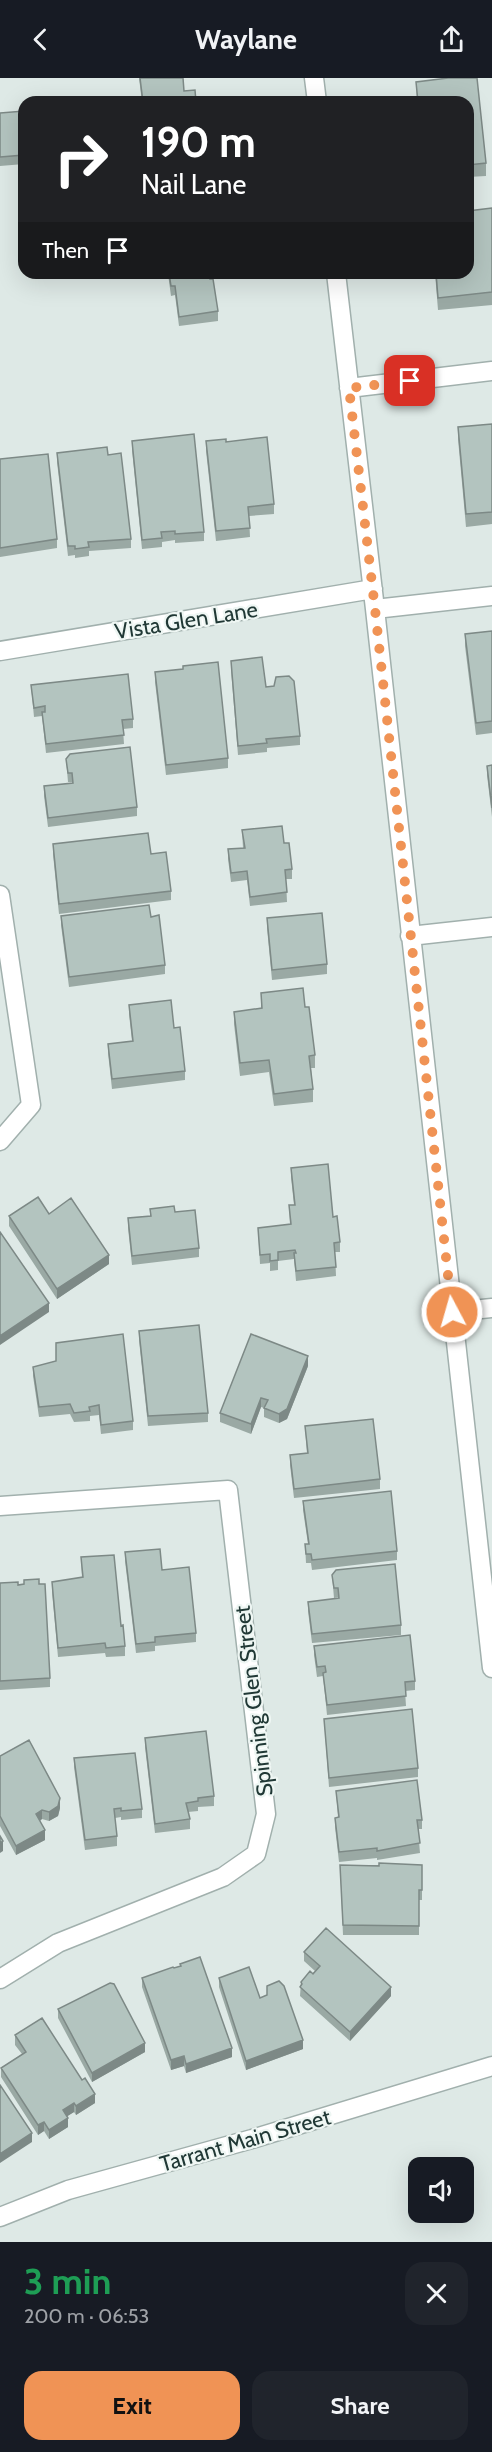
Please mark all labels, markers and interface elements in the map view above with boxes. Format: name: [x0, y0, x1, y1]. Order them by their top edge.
icon: back: [24, 23, 57, 56]
text: Waylane: [195, 23, 297, 56]
icon: share: [435, 23, 468, 56]
text: 190 m: [141, 116, 256, 168]
icon: right: [42, 120, 120, 198]
text: Nail Lane: [141, 168, 246, 201]
icon: arrive: [101, 234, 134, 267]
text: Then: [42, 237, 89, 264]
pin: [384, 355, 435, 406]
icon: arrive: [393, 364, 426, 397]
street label: Vista Glen Lane: [113, 596, 260, 645]
position arrow: [420, 1280, 484, 1344]
street label: Spinning Glen Street: [228, 1603, 279, 1798]
street label: Tarrant Main Street: [157, 2103, 334, 2178]
map controls: [408, 2157, 474, 2223]
button: sound: [408, 2157, 474, 2223]
text: 3 min: [24, 2259, 111, 2303]
button: close: [405, 2262, 468, 2325]
text: 200 m · 06:53: [24, 2304, 149, 2328]
button: Exit: [24, 2371, 240, 2440]
button: Share: [252, 2371, 468, 2440]

